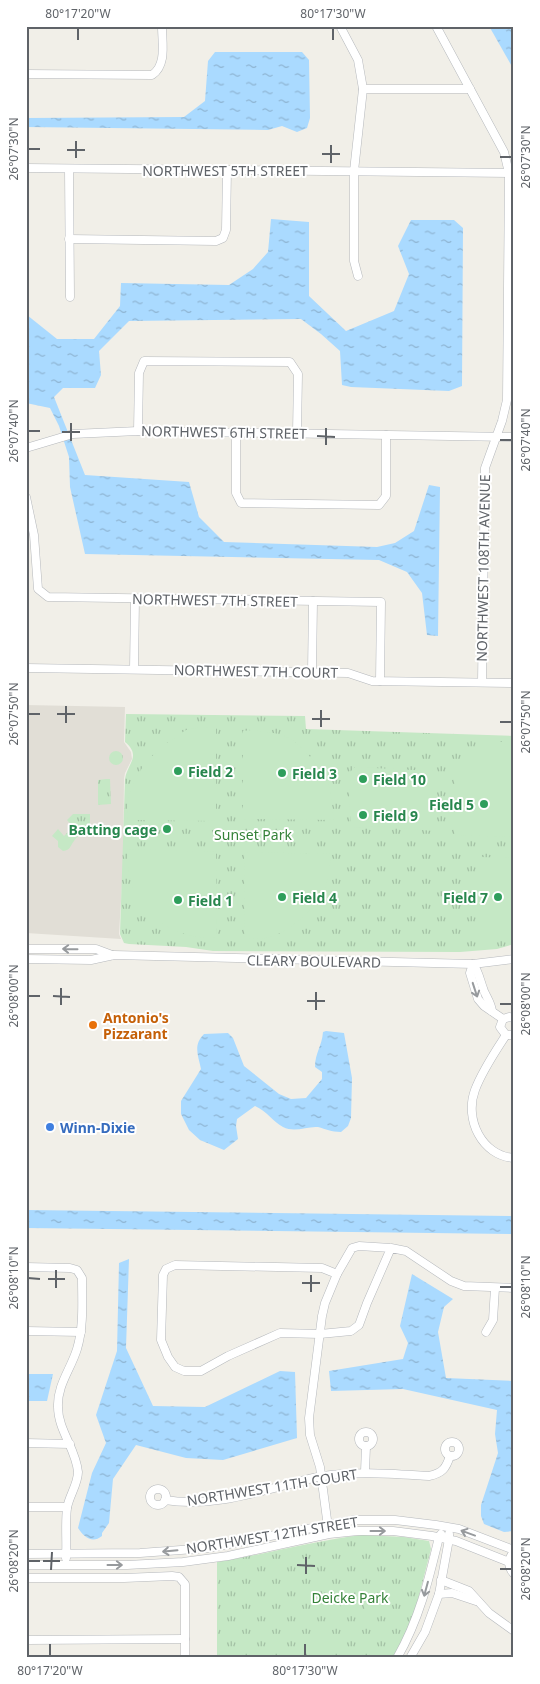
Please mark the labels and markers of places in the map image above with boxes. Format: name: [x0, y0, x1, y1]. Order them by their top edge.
place label: Field 2: [188, 762, 233, 781]
place label: Field 3: [292, 764, 337, 783]
marker: Field 2: [172, 765, 184, 777]
marker: Field 3: [276, 767, 288, 779]
place label: Field 10: [373, 770, 426, 789]
marker: Field 10: [357, 773, 369, 785]
place label: Field 5: [429, 795, 474, 814]
marker: Field 5: [478, 798, 490, 810]
place label: Field 9: [373, 806, 418, 825]
marker: Field 9: [357, 809, 369, 821]
place label: Batting cage: [69, 820, 157, 839]
marker: Batting cage: [161, 823, 173, 835]
place label: Field 4: [292, 888, 337, 907]
place label: Field 7: [443, 888, 488, 907]
place label: Field 1: [188, 891, 233, 910]
marker: Field 4: [276, 891, 288, 903]
marker: Field 7: [492, 891, 504, 903]
marker: Field 1: [172, 894, 184, 906]
place label: Antonio's Pizzarant: [103, 1008, 169, 1043]
marker: Antonio's Pizzarant: [87, 1019, 99, 1031]
place label: Winn-Dixie: [60, 1118, 135, 1137]
marker: Winn-Dixie: [44, 1121, 56, 1133]

